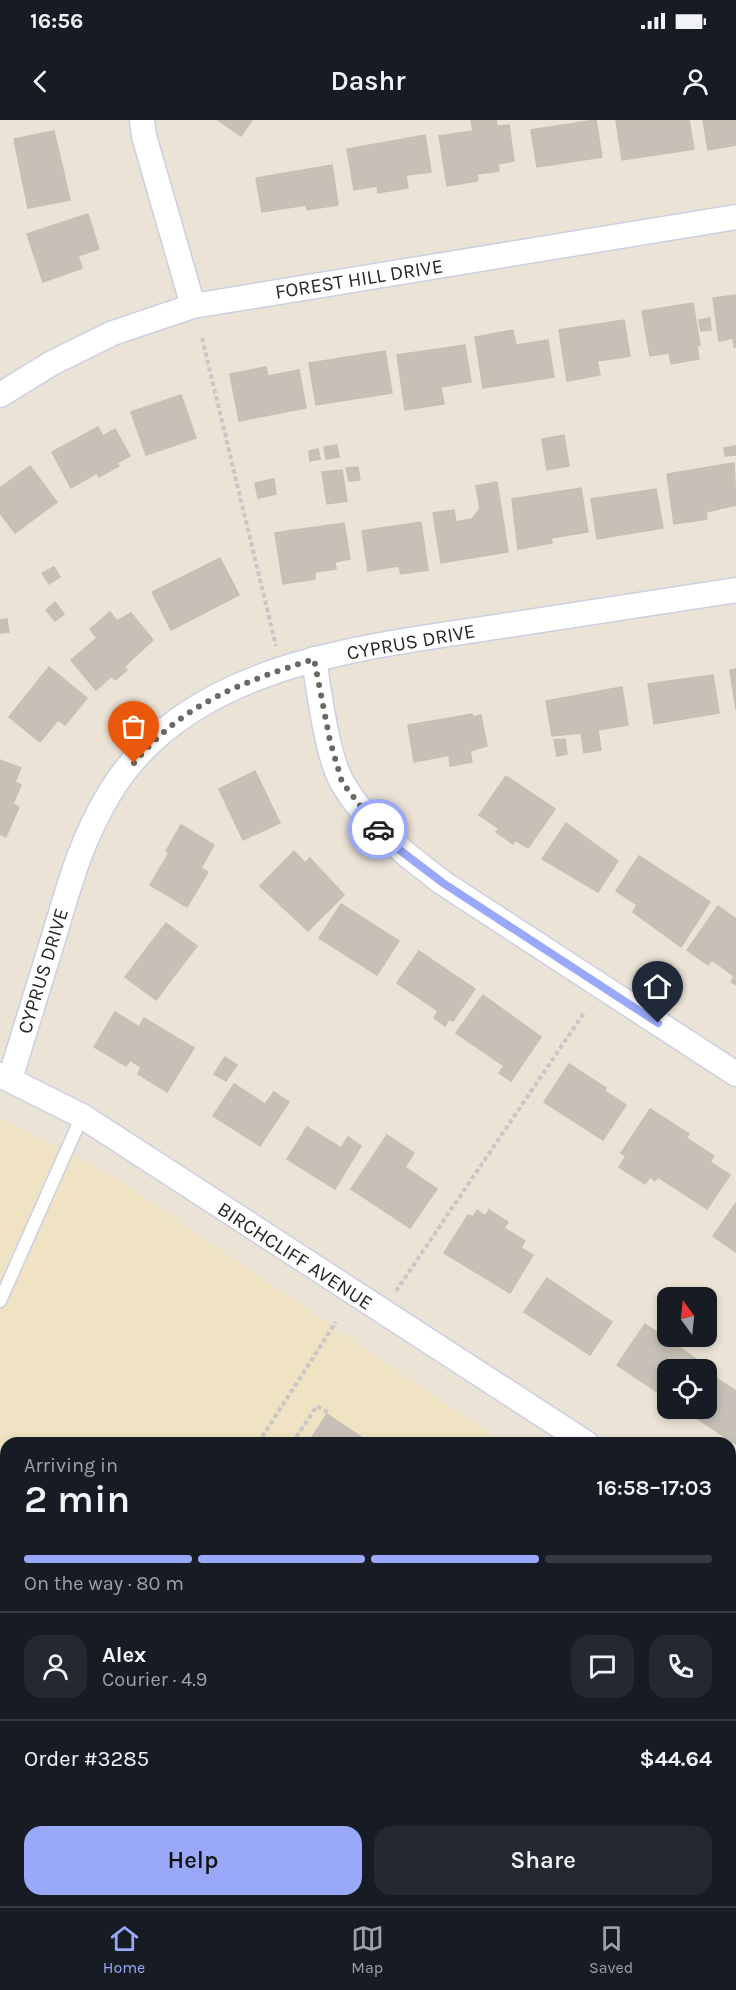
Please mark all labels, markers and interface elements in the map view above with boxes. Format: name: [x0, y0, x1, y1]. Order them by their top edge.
text: 16:56: [30, 8, 83, 34]
icon: back: [24, 65, 57, 98]
text: Dashr: [330, 65, 406, 97]
icon: person: [679, 65, 712, 98]
street label: FOREST HILL DRIVE: [273, 254, 445, 304]
street label: CYPRUS DRIVE: [345, 619, 477, 665]
pin: [108, 701, 159, 763]
icon: bag: [117, 710, 150, 743]
courier: [348, 799, 408, 859]
icon: car: [362, 813, 395, 846]
street label: CYPRUS DRIVE: [13, 905, 73, 1037]
pin: [632, 961, 683, 1023]
icon: home: [641, 970, 674, 1003]
street label: BIRCHCLIFF AVENUE: [213, 1197, 377, 1315]
north arrow: [657, 1287, 717, 1347]
map controls: [657, 1287, 717, 1419]
button: locate: [657, 1359, 717, 1419]
text: Arriving in: [24, 1454, 118, 1477]
text: 16:58–17:03: [596, 1475, 712, 1501]
text: 2 min: [24, 1476, 130, 1522]
text: On the way · 80 m: [24, 1572, 184, 1595]
button: person: [24, 1635, 87, 1698]
button: chat: [571, 1635, 634, 1698]
button: phone: [649, 1635, 712, 1698]
text: Alex: [102, 1642, 146, 1668]
text: Courier · 4.9: [102, 1668, 207, 1691]
text: Order #3285: [24, 1746, 149, 1772]
text: $44.64: [639, 1746, 712, 1772]
button: Help: [24, 1826, 362, 1895]
button: Share: [374, 1826, 712, 1895]
tab: Home: [103, 1922, 145, 1977]
tab: Map: [351, 1922, 384, 1977]
tab: Saved: [589, 1922, 633, 1977]

